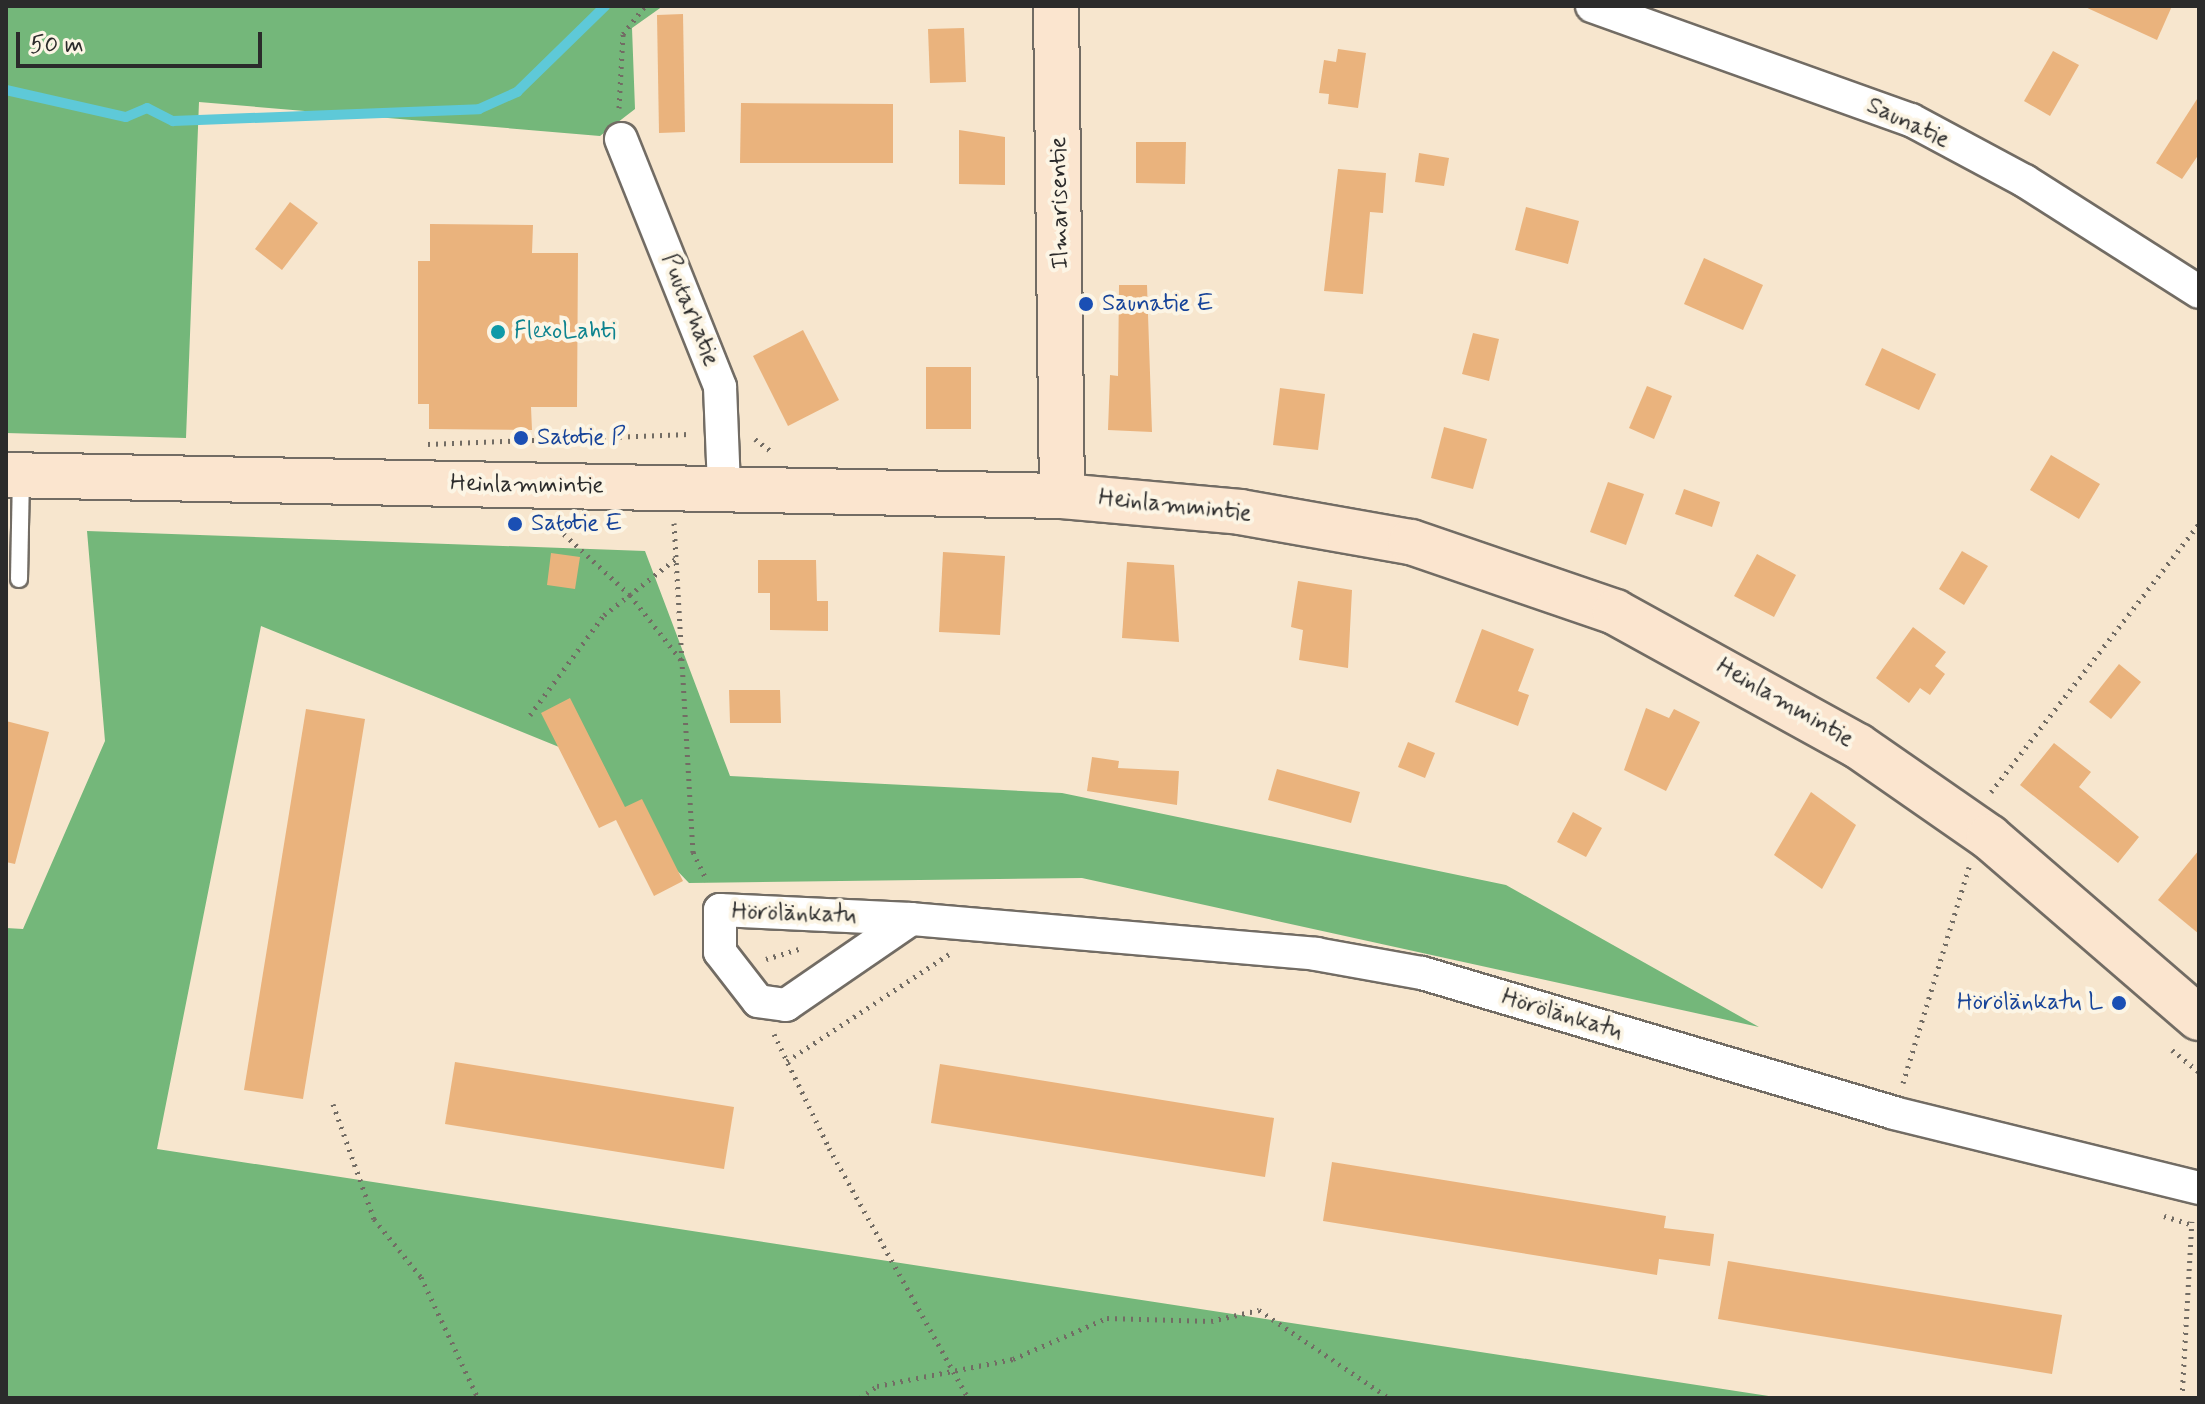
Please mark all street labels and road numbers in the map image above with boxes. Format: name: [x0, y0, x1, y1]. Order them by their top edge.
street label: Saunatie: [1862, 91, 1954, 155]
street label: Ilmarisentie: [1044, 136, 1076, 270]
street label: Puutarhatie: [654, 250, 726, 370]
street label: Heinlammintie: [450, 469, 604, 501]
street label: Heinlammintie: [1097, 484, 1253, 528]
street label: Heinlammintie: [1711, 652, 1859, 754]
street label: Hörölänkatu: [731, 897, 857, 931]
street label: Hörölänkatu: [1498, 983, 1626, 1047]

